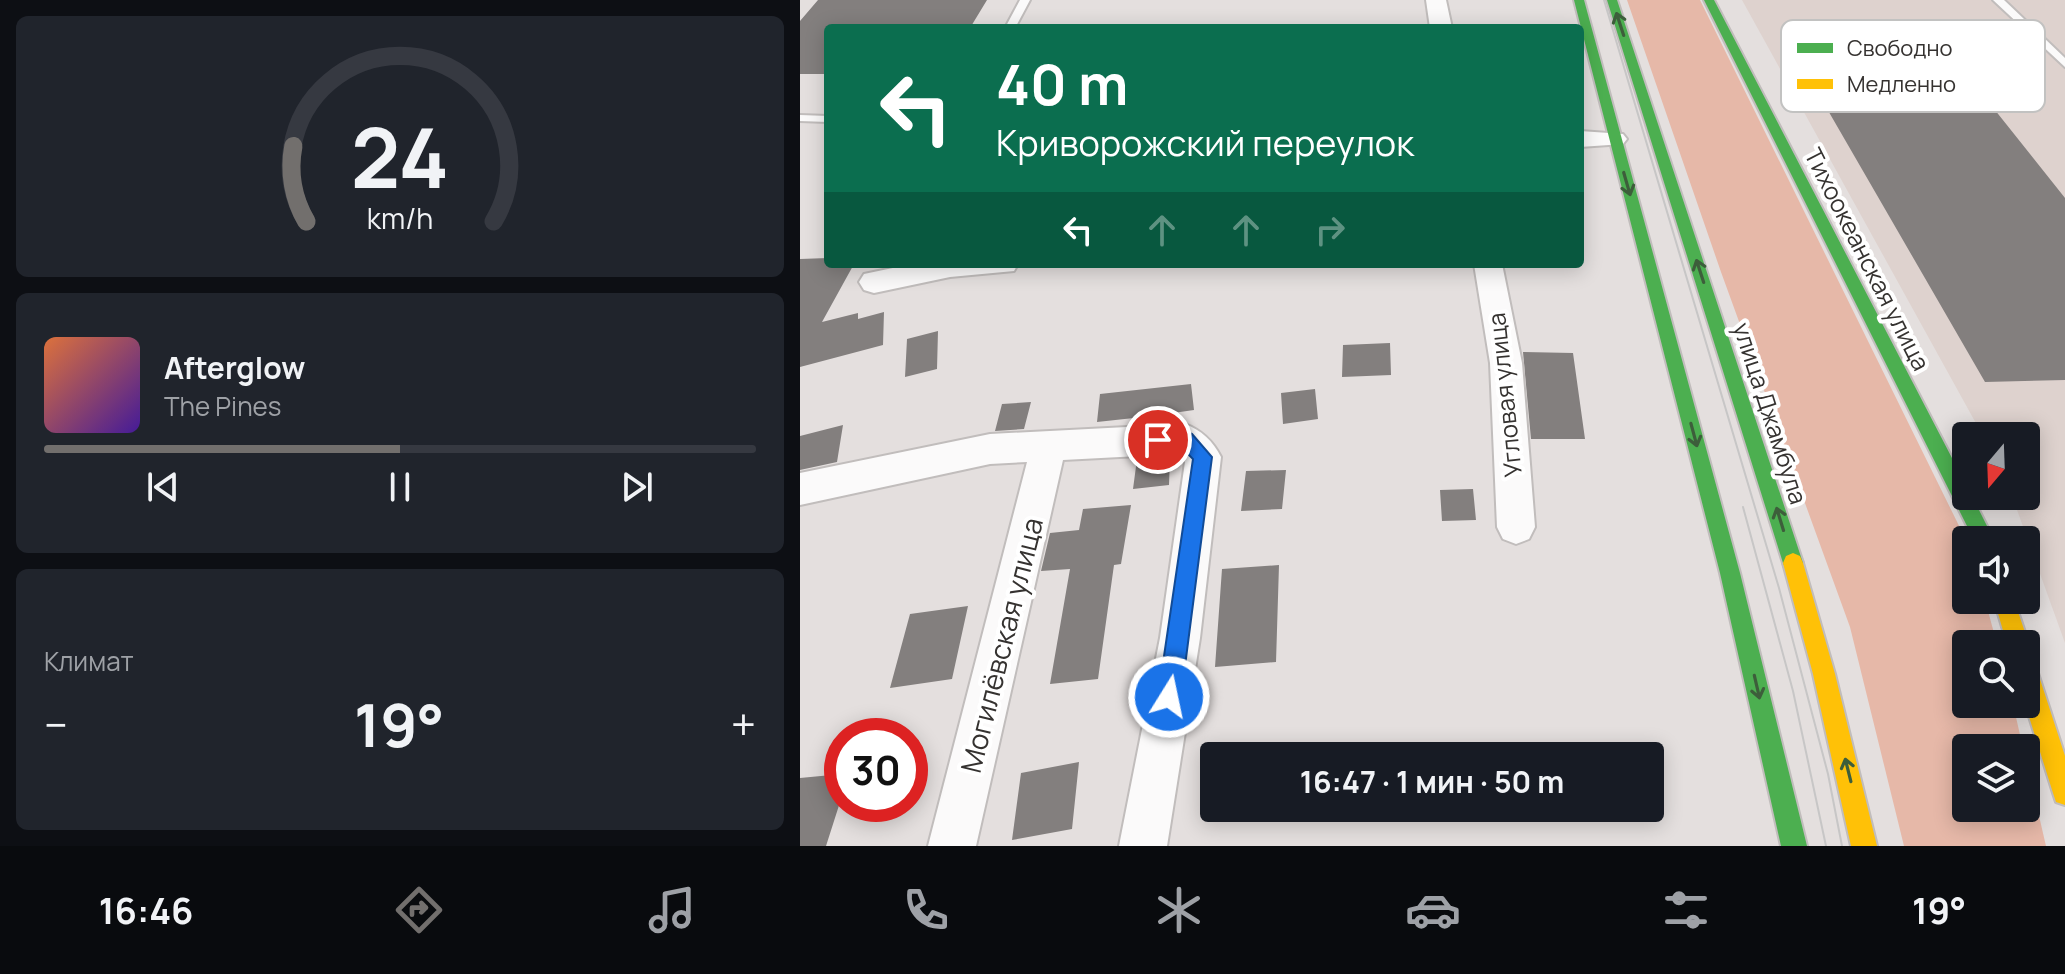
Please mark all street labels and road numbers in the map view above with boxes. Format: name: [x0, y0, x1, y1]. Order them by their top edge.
street label: Тихоокеанская улица: [1798, 142, 1938, 376]
street label: Угловая улица: [1479, 311, 1529, 479]
street label: улица Джамбула: [1726, 318, 1816, 508]
street label: Могилёвская улица: [951, 513, 1051, 777]

